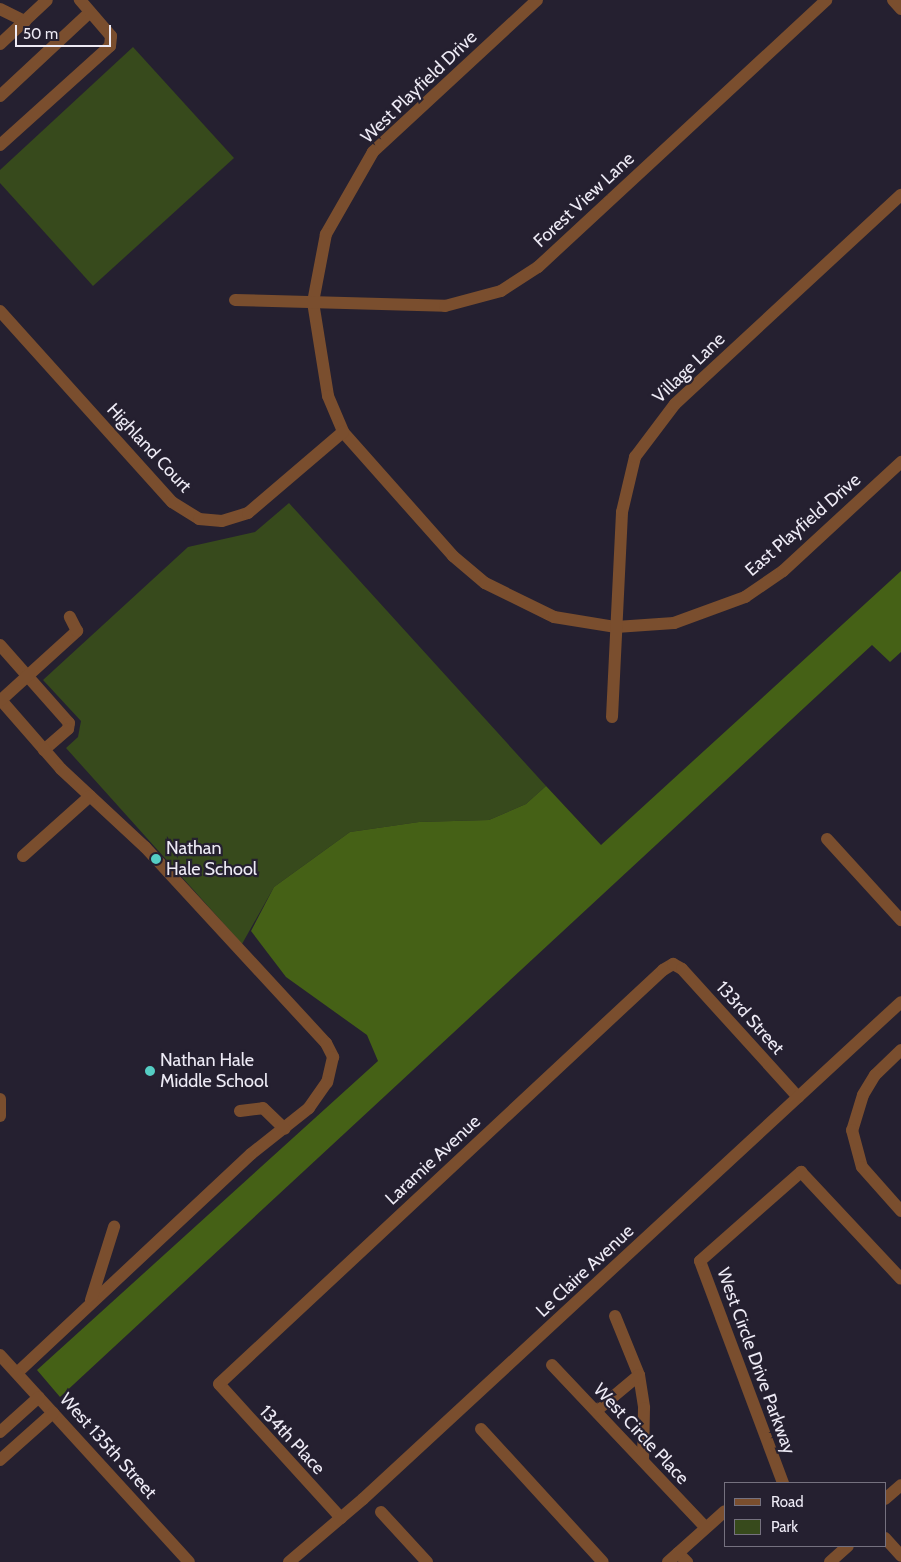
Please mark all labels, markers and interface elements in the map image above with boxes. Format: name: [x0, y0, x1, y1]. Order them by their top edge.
scale bar: [18, 15, 114, 47]
text: 50 m: [23, 25, 58, 43]
street label: West Playfield Drive: [357, 26, 481, 148]
street label: Forest View Lane: [529, 148, 639, 252]
street label: Village Lane: [648, 328, 730, 408]
street label: Highland Court: [102, 399, 196, 497]
street label: East Playfield Drive: [741, 469, 865, 581]
place label: Nathan Hale School: [166, 838, 257, 881]
marker: Nathan Hale School: [150, 853, 162, 865]
street label: 133rd Street: [711, 977, 789, 1059]
place label: Nathan Hale Middle School: [160, 1050, 268, 1092]
marker: Nathan Hale Middle School: [144, 1065, 156, 1077]
street label: Laramie Avenue: [381, 1111, 485, 1209]
street label: Le Claire Avenue: [532, 1220, 638, 1322]
street label: West Circle Drive Parkway: [712, 1265, 800, 1457]
street label: West Circle Place: [589, 1379, 693, 1489]
street label: West 135th Street: [55, 1389, 161, 1503]
street label: 134th Place: [255, 1401, 329, 1479]
legend: [724, 1482, 886, 1547]
text: Road: [771, 1493, 804, 1511]
text: Park: [771, 1518, 798, 1536]

